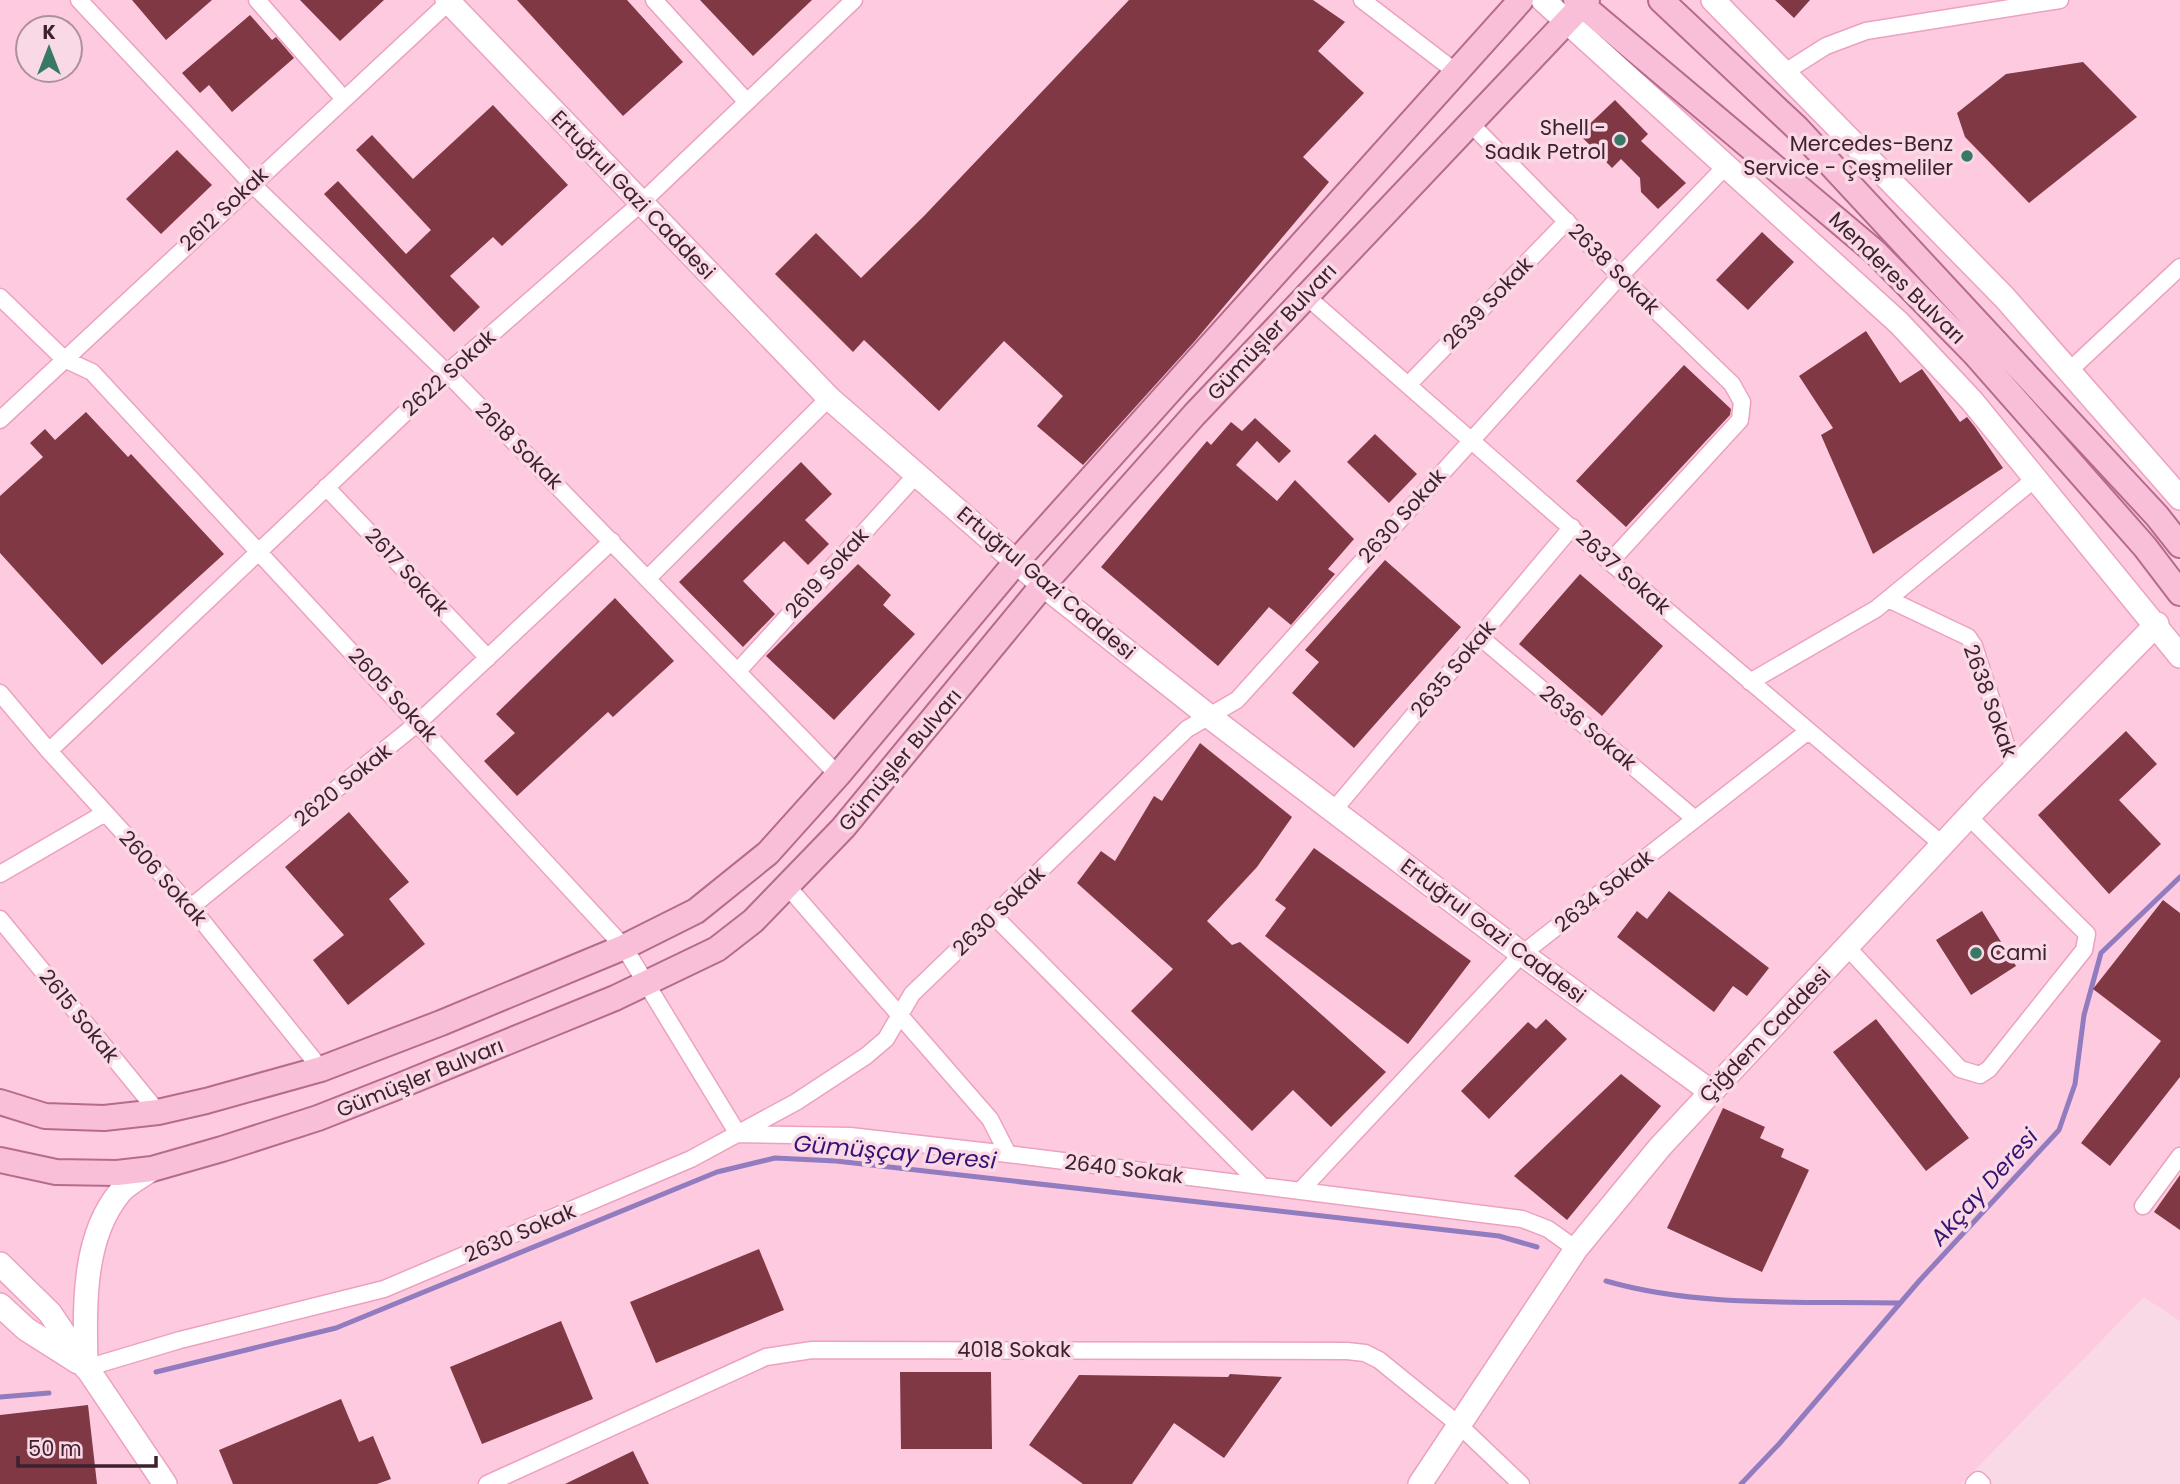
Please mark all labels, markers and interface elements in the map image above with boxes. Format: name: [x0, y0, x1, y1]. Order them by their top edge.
north arrow: [14, 14, 84, 84]
text: K: [42, 19, 56, 46]
street label: Ertuğrul Gazi Caddesi: [545, 104, 722, 286]
place label: Shell - Sadık Petrol: [1484, 113, 1606, 166]
place label: Mercedes-Benz Service - Çeşmeliler: [1743, 129, 1953, 182]
marker: Shell - Sadık Petrol: [1612, 132, 1628, 148]
marker: Mercedes-Benz Service - Çeşmeliler: [1959, 148, 1975, 164]
street label: 2612 Sokak: [173, 160, 274, 257]
street label: Menderes Bulvarı: [1823, 205, 1972, 350]
street label: 2638 Sokak: [1562, 217, 1667, 321]
street label: 2639 Sokak: [1436, 250, 1539, 355]
street label: Gümüşler Bulvarı: [1200, 257, 1343, 407]
street label: 2622 Sokak: [396, 323, 502, 422]
street label: 2618 Sokak: [469, 396, 570, 496]
street label: 2630 Sokak: [1351, 462, 1452, 569]
street label: Ertuğrul Gazi Caddesi: [951, 499, 1142, 666]
street label: 2617 Sokak: [359, 521, 456, 622]
street label: 2619 Sokak: [778, 521, 875, 624]
street label: 2637 Sokak: [1570, 522, 1677, 621]
street label: 2635 Sokak: [1404, 614, 1502, 723]
street label: 2638 Sokak: [1957, 640, 2024, 762]
street label: 2605 Sokak: [342, 641, 445, 748]
street label: 2636 Sokak: [1534, 678, 1643, 777]
street label: Gümüşler Bulvarı: [831, 682, 968, 837]
street label: 2620 Sokak: [288, 736, 398, 833]
street label: 2606 Sokak: [113, 824, 214, 932]
street label: 2634 Sokak: [1548, 843, 1659, 938]
street label: Ertuğrul Gazi Caddesi: [1395, 851, 1592, 1010]
street label: 2630 Sokak: [946, 859, 1051, 962]
place label: Cami: [1990, 938, 2047, 967]
marker: Cami: [1968, 945, 1984, 961]
street label: Çiğdem Caddesi: [1692, 961, 1837, 1109]
street label: 2615 Sokak: [33, 963, 126, 1069]
street label: Gümüşler Bulvarı: [332, 1031, 508, 1124]
water label: Akçay Deresi: [1922, 1121, 2046, 1253]
water label: Gümüşçay Deresi: [792, 1127, 998, 1177]
street label: 2640 Sokak: [1063, 1147, 1185, 1190]
street label: 2630 Sokak: [460, 1196, 580, 1269]
street label: 4018 Sokak: [957, 1335, 1071, 1364]
scale bar: [18, 1424, 156, 1468]
text: 50 m: [28, 1434, 82, 1463]

